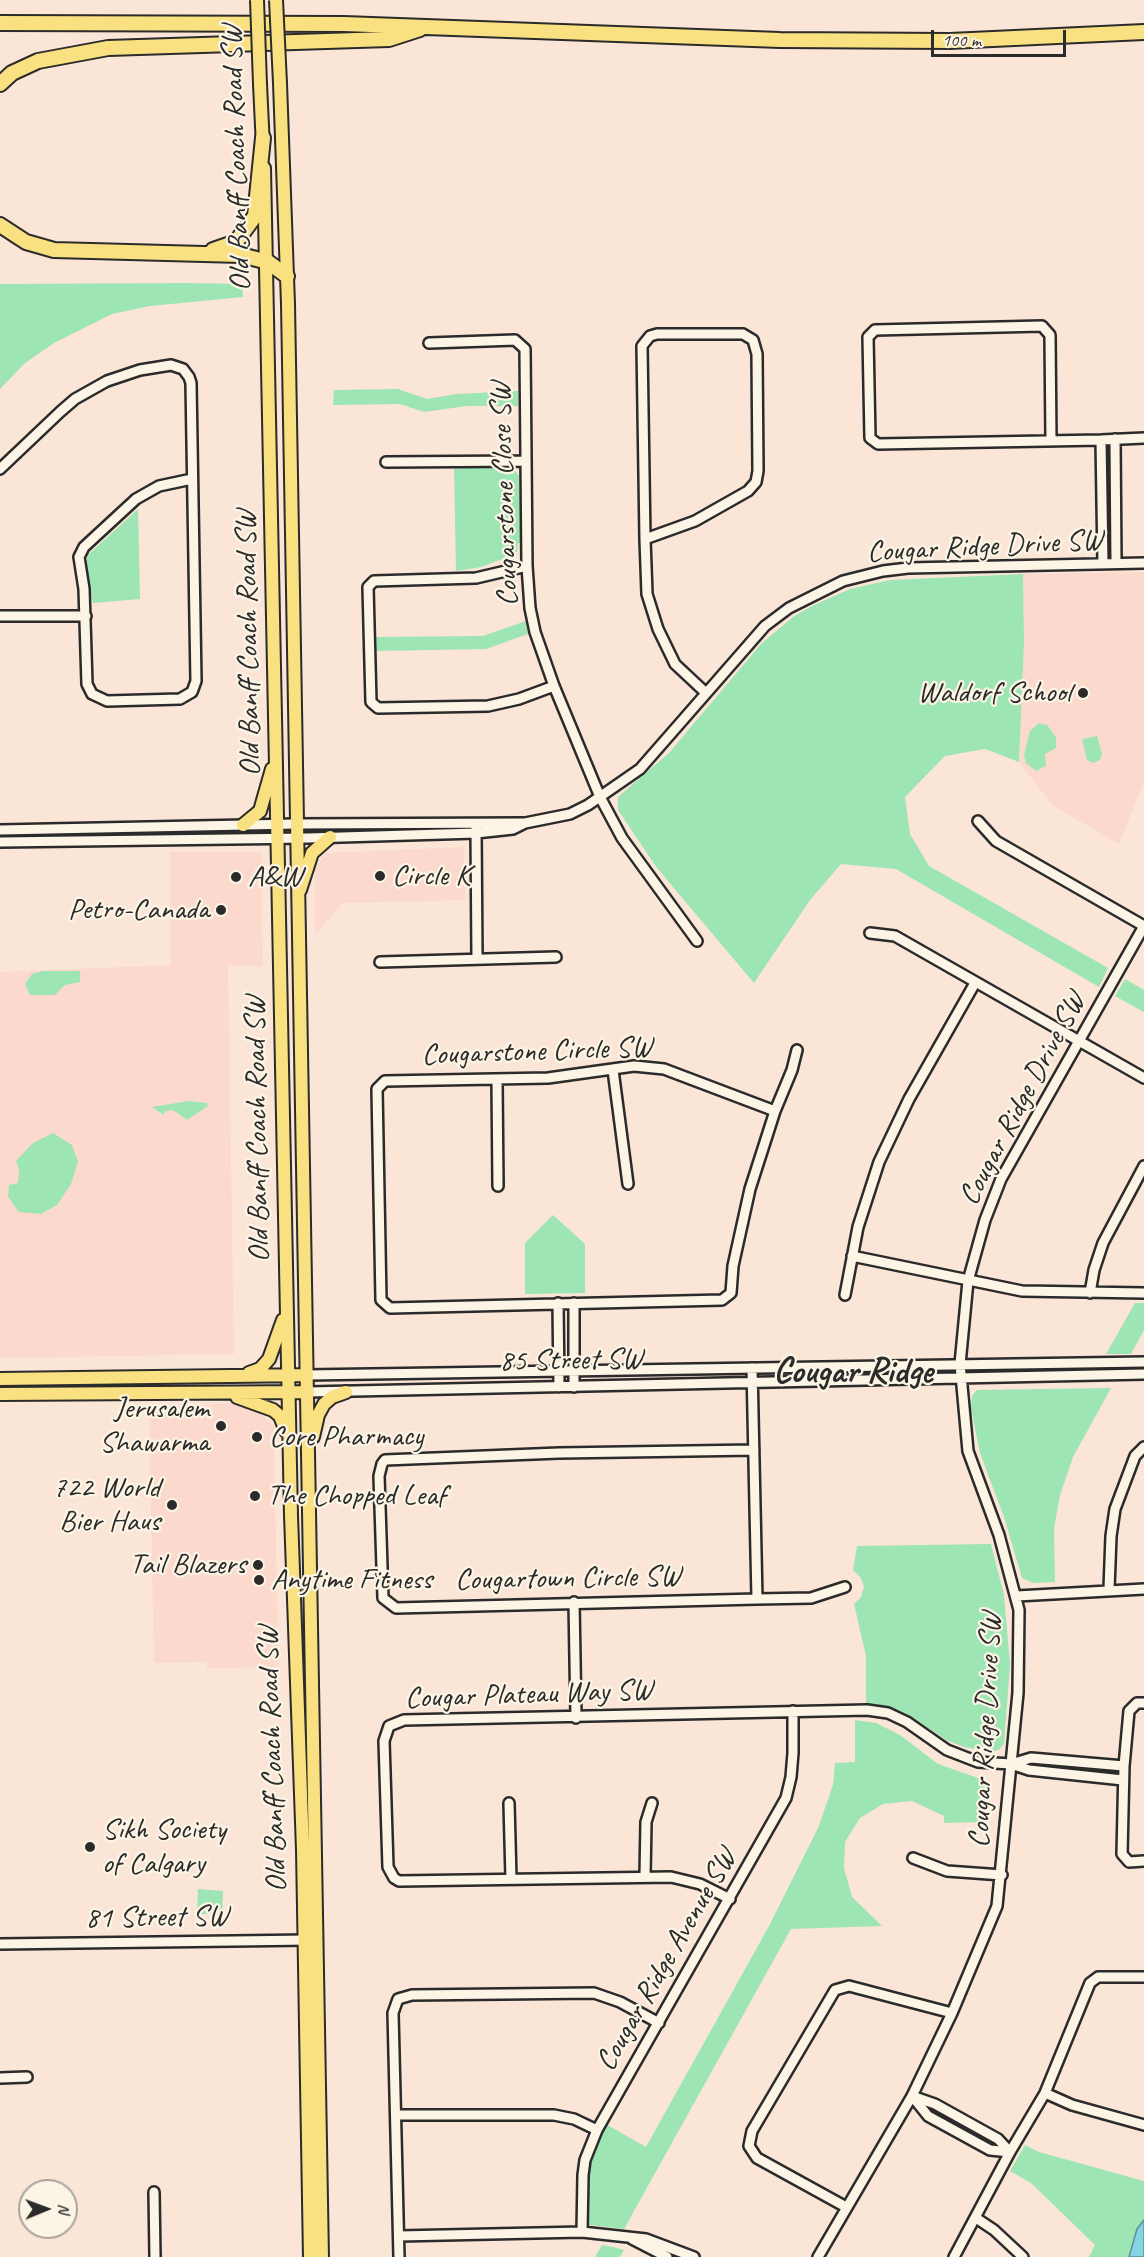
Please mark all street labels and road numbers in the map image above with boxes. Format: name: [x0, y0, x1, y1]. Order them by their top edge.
street label: Old Banff Coach Road SW: [214, 24, 260, 292]
street label: Cougarstone Close SW: [483, 381, 527, 607]
street label: Old Banff Coach Road SW: [229, 509, 269, 777]
street label: Cougar Ridge Drive SW: [866, 523, 1104, 571]
street label: Cougar Ridge Drive SW: [952, 986, 1094, 1212]
street label: Old Banff Coach Road SW: [238, 995, 278, 1263]
street label: Cougarstone Circle SW: [421, 1030, 653, 1074]
street label: 85 Street SW: [499, 1342, 643, 1380]
street label: Cougartown Circle SW: [455, 1559, 681, 1599]
street label: Cougar Ridge Drive SW: [962, 1611, 1010, 1849]
street label: Old Banff Coach Road SW: [250, 1625, 296, 1893]
street label: Cougar Plateau Way SW: [404, 1673, 654, 1717]
street label: Cougar Ridge Avenue SW: [589, 1842, 745, 2078]
street label: 81 Street SW: [85, 1899, 229, 1937]

